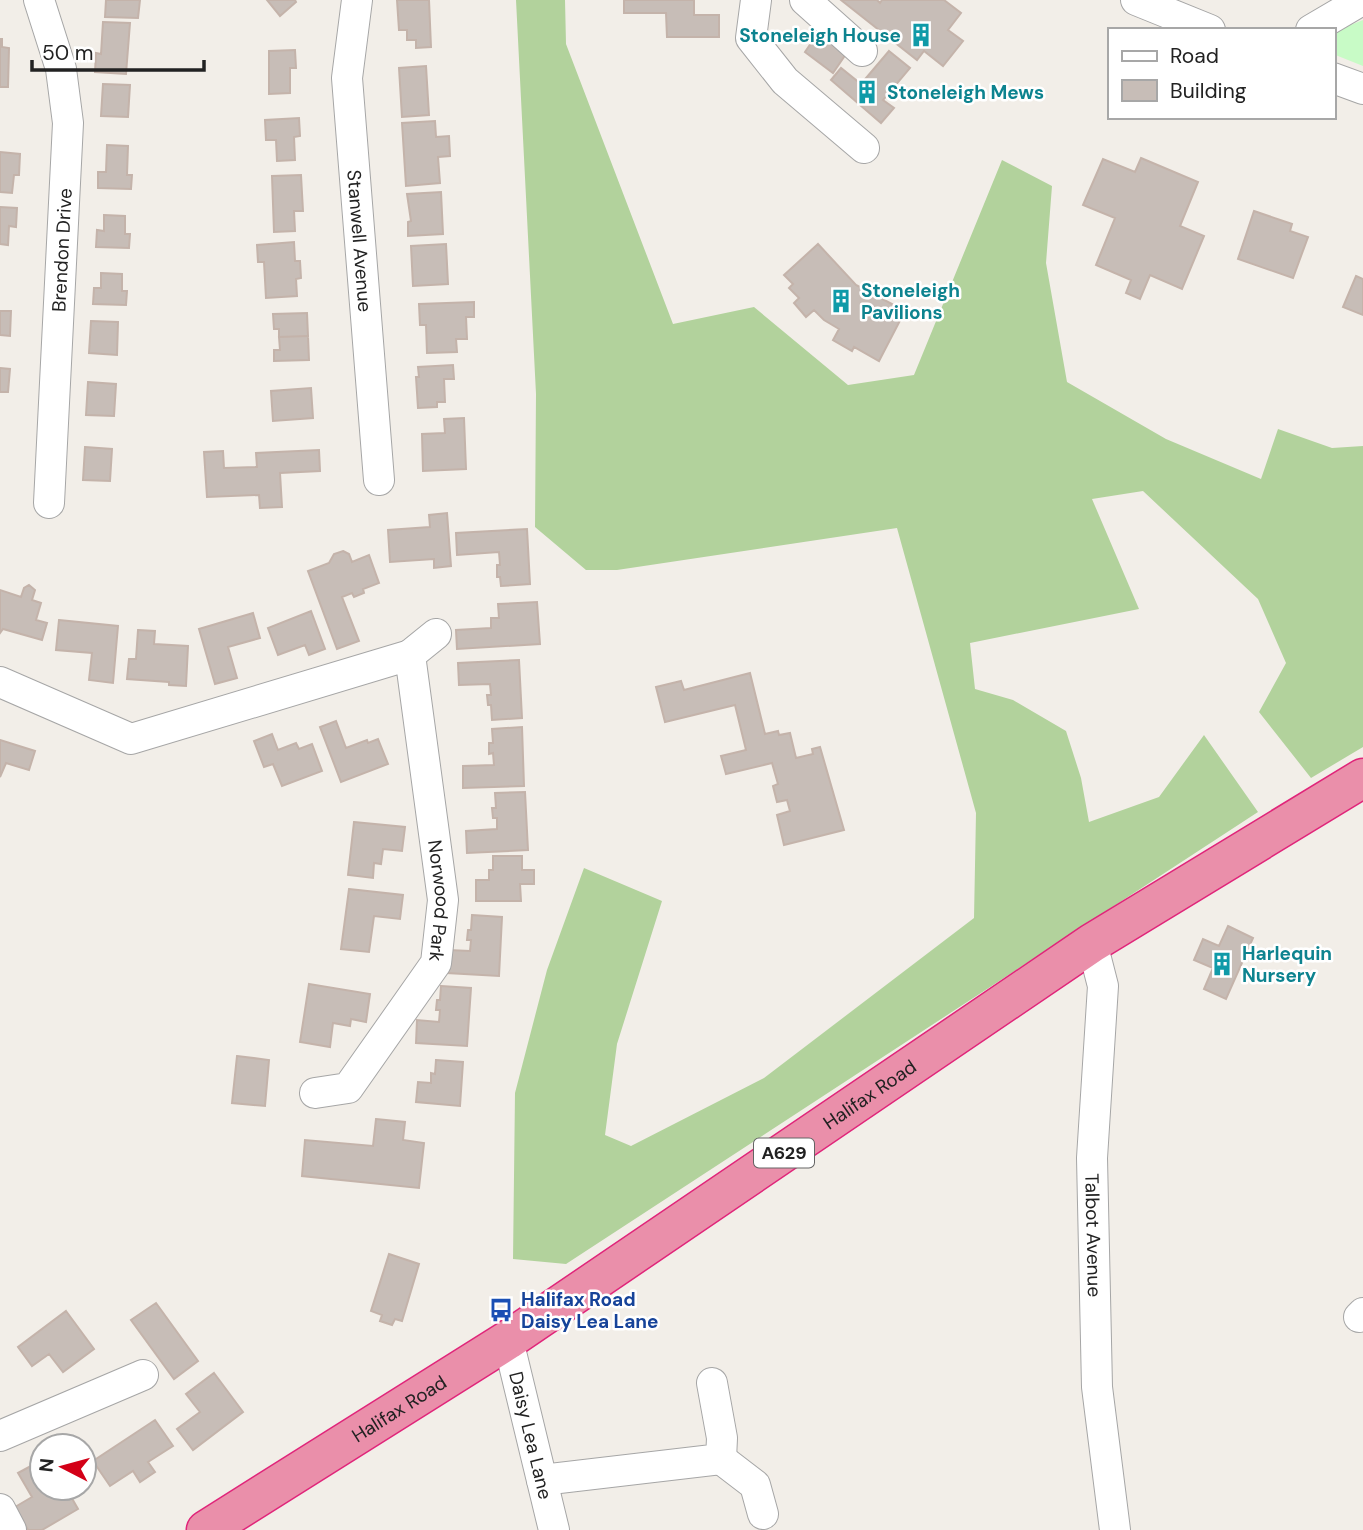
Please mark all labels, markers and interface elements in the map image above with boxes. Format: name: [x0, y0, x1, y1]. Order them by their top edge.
building icon: Stoneleigh House: [907, 21, 935, 49]
place label: Stoneleigh House: [739, 23, 901, 48]
scale bar: [32, 28, 203, 72]
legend: [1108, 28, 1335, 119]
text: 50 m: [42, 39, 93, 67]
text: Road: [1170, 42, 1219, 70]
text: Building: [1170, 77, 1247, 105]
building icon: Stoneleigh Mews: [853, 78, 881, 106]
place label: Stoneleigh Mews: [887, 80, 1044, 105]
street label: Stanwell Avenue: [342, 169, 378, 313]
street label: Brendon Drive: [46, 187, 78, 313]
place label: Stoneleigh Pavilions: [861, 278, 960, 325]
building icon: Stoneleigh Pavilions: [827, 287, 855, 315]
street label: Norwood Park: [422, 838, 456, 963]
place label: Harlequin Nursery: [1242, 941, 1332, 988]
building icon: Harlequin Nursery: [1208, 950, 1236, 978]
street label: Halifax Road: [818, 1054, 921, 1135]
road number: A629: [754, 1138, 814, 1168]
street label: Talbot Avenue: [1080, 1173, 1108, 1297]
place label: Halifax Road Daisy Lea Lane: [521, 1287, 658, 1334]
bus stop icon: Halifax Road Daisy Lea Lane: [487, 1296, 515, 1324]
street label: Halifax Road: [347, 1369, 451, 1448]
street label: Daisy Lea Lane: [504, 1369, 559, 1502]
north arrow: [28, 1432, 98, 1502]
text: N: [33, 1457, 60, 1473]

